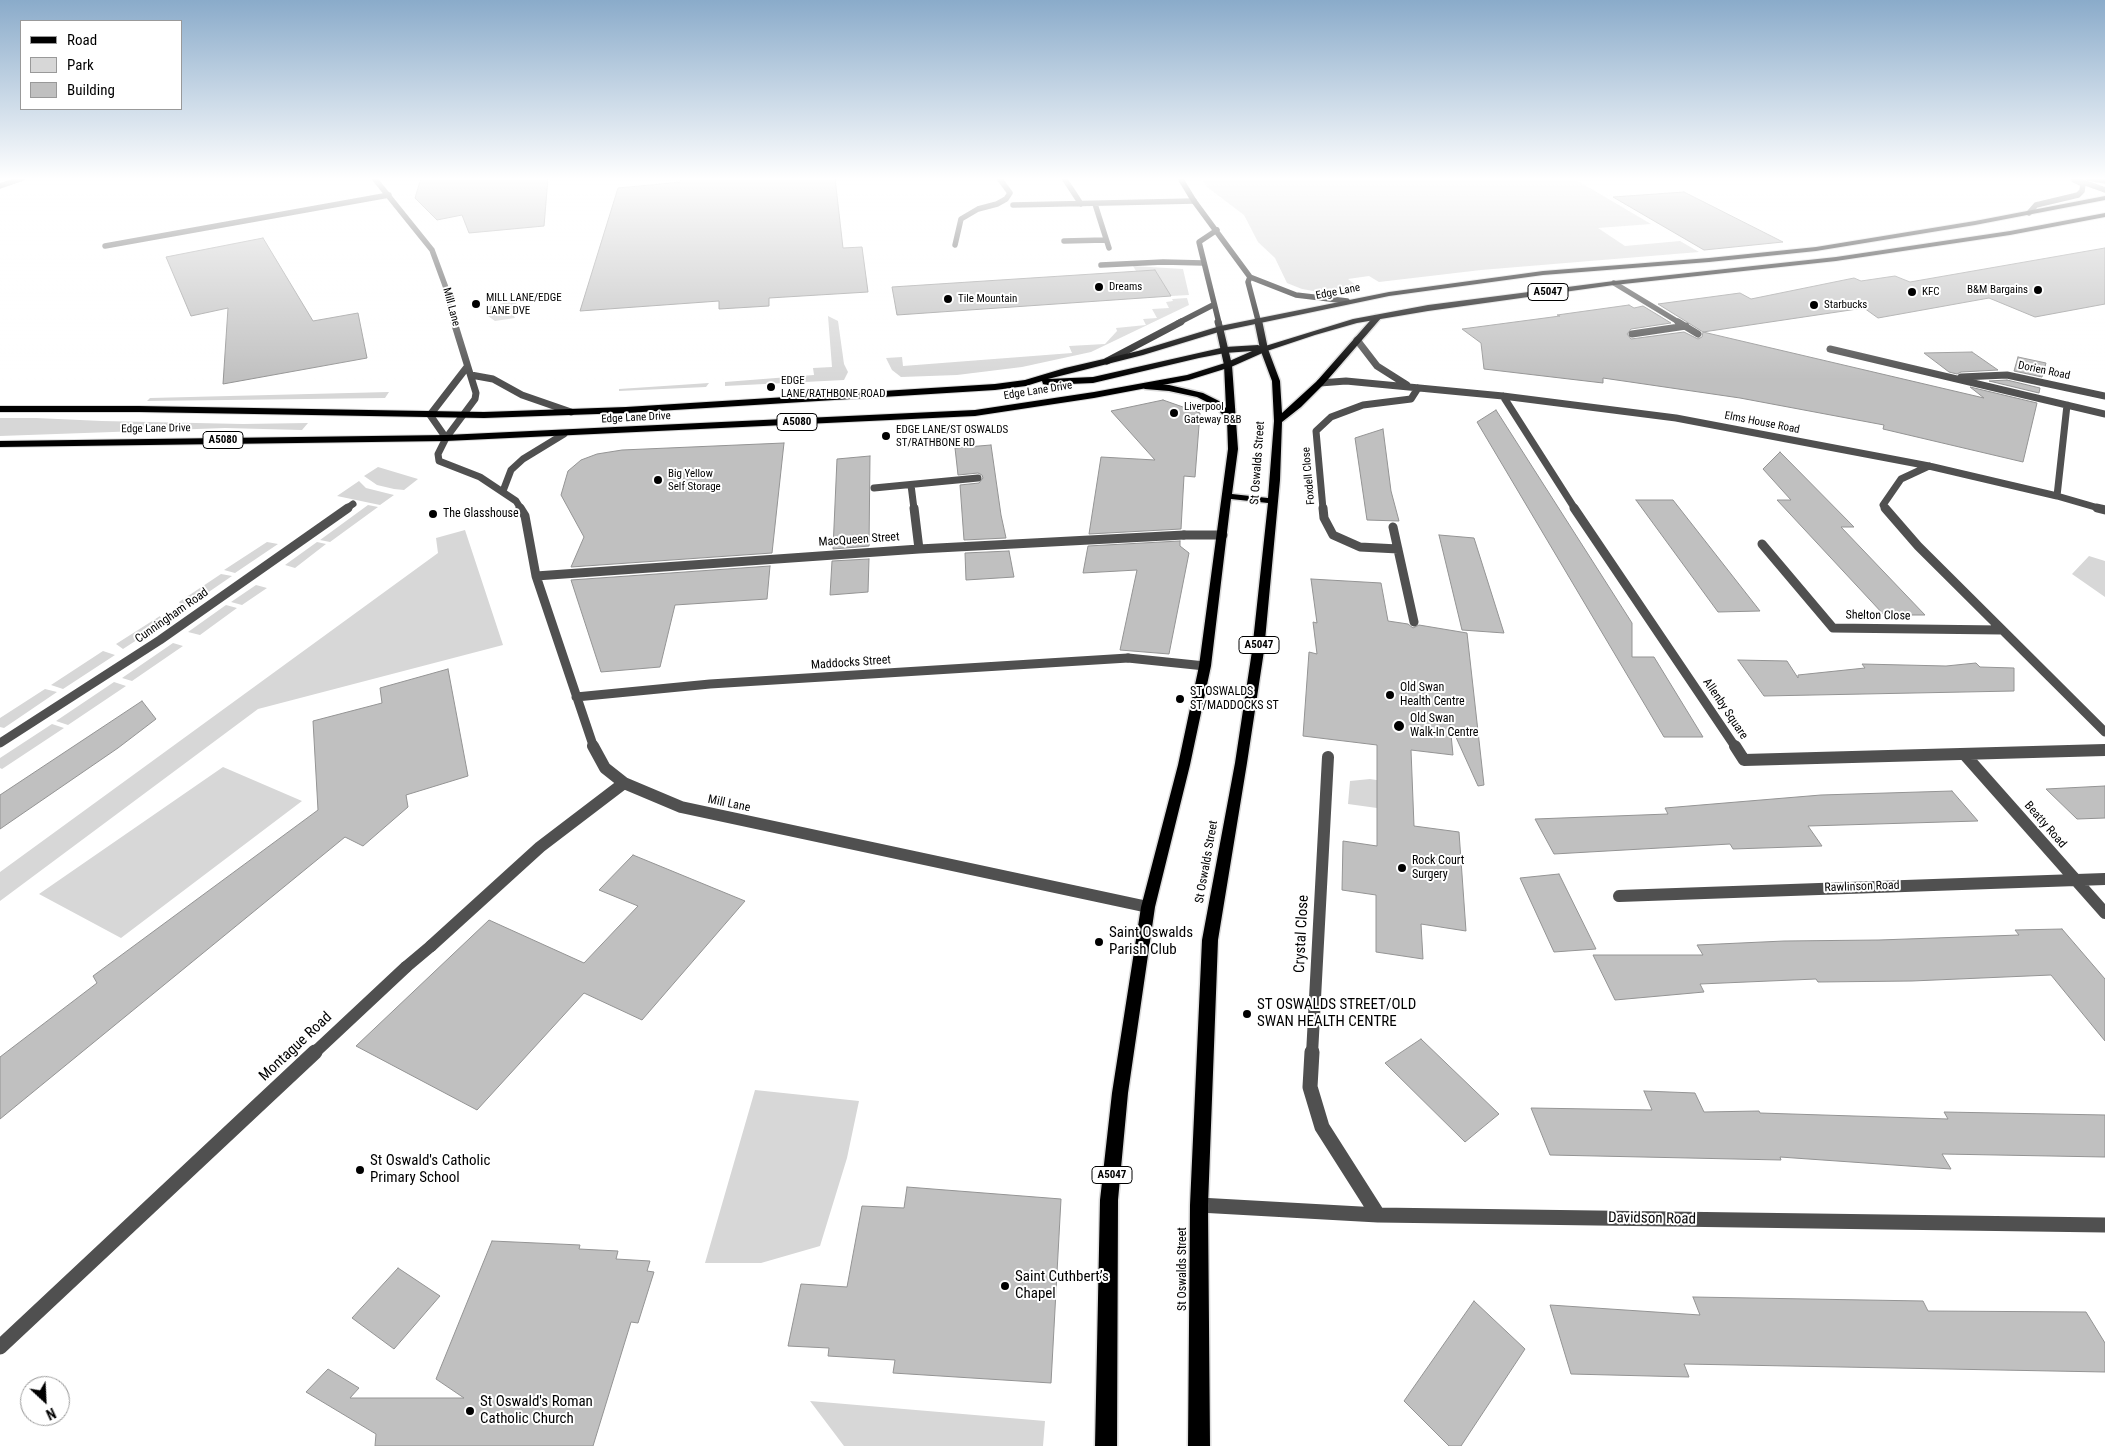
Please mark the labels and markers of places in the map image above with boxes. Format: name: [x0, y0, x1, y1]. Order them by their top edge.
place label: Dreams: [1109, 280, 1142, 294]
marker: Dreams: [1093, 281, 1105, 293]
place label: B&M Bargains: [1967, 283, 2028, 297]
marker: B&M Bargains: [2032, 284, 2044, 296]
place label: KFC: [1922, 285, 1940, 299]
marker: KFC: [1906, 286, 1918, 298]
place label: MILL LANE/EDGE LANE DVE: [486, 291, 562, 317]
place label: Tile Mountain: [958, 292, 1017, 306]
marker: Tile Mountain: [942, 293, 954, 305]
marker: MILL LANE/EDGE LANE DVE: [470, 298, 482, 310]
place label: Starbucks: [1824, 298, 1867, 312]
marker: Starbucks: [1808, 299, 1820, 311]
place label: EDGE LANE/RATHBONE ROAD: [781, 374, 885, 400]
marker: EDGE LANE/RATHBONE ROAD: [765, 381, 777, 393]
place label: Liverpool Gateway B&B: [1184, 400, 1242, 426]
marker: Liverpool Gateway B&B: [1168, 407, 1180, 419]
place label: EDGE LANE/ST OSWALDS ST/RATHBONE RD: [896, 423, 1008, 449]
marker: EDGE LANE/ST OSWALDS ST/RATHBONE RD: [880, 430, 892, 442]
place label: Big Yellow Self Storage: [668, 467, 721, 493]
marker: Big Yellow Self Storage: [652, 474, 664, 486]
place label: The Glasshouse: [443, 507, 519, 521]
marker: The Glasshouse: [427, 508, 439, 520]
place label: Old Swan Health Centre: [1400, 681, 1465, 709]
place label: ST OSWALDS ST/MADDOCKS ST: [1190, 685, 1279, 713]
marker: Old Swan Health Centre: [1384, 689, 1396, 701]
marker: ST OSWALDS ST/MADDOCKS ST: [1174, 693, 1186, 705]
place label: Old Swan Walk-In Centre: [1410, 712, 1478, 740]
marker: Old Swan Walk-In Centre: [1392, 719, 1406, 733]
place label: Rock Court Surgery: [1412, 854, 1464, 882]
marker: Rock Court Surgery: [1396, 862, 1408, 874]
place label: Saint Oswalds Parish Club: [1109, 924, 1193, 959]
marker: Saint Oswalds Parish Club: [1093, 936, 1105, 948]
place label: ST OSWALDS STREET/OLD SWAN HEALTH CENTRE: [1257, 996, 1416, 1031]
marker: ST OSWALDS STREET/OLD SWAN HEALTH CENTRE: [1241, 1008, 1253, 1020]
place label: St Oswald's Catholic Primary School: [370, 1152, 490, 1187]
marker: St Oswald's Catholic Primary School: [354, 1164, 366, 1176]
place label: Saint Cuthbert’s Chapel: [1015, 1268, 1109, 1303]
marker: Saint Cuthbert’s Chapel: [999, 1280, 1011, 1292]
place label: St Oswald's Roman Catholic Church: [480, 1393, 593, 1428]
marker: St Oswald's Roman Catholic Church: [464, 1405, 476, 1417]

